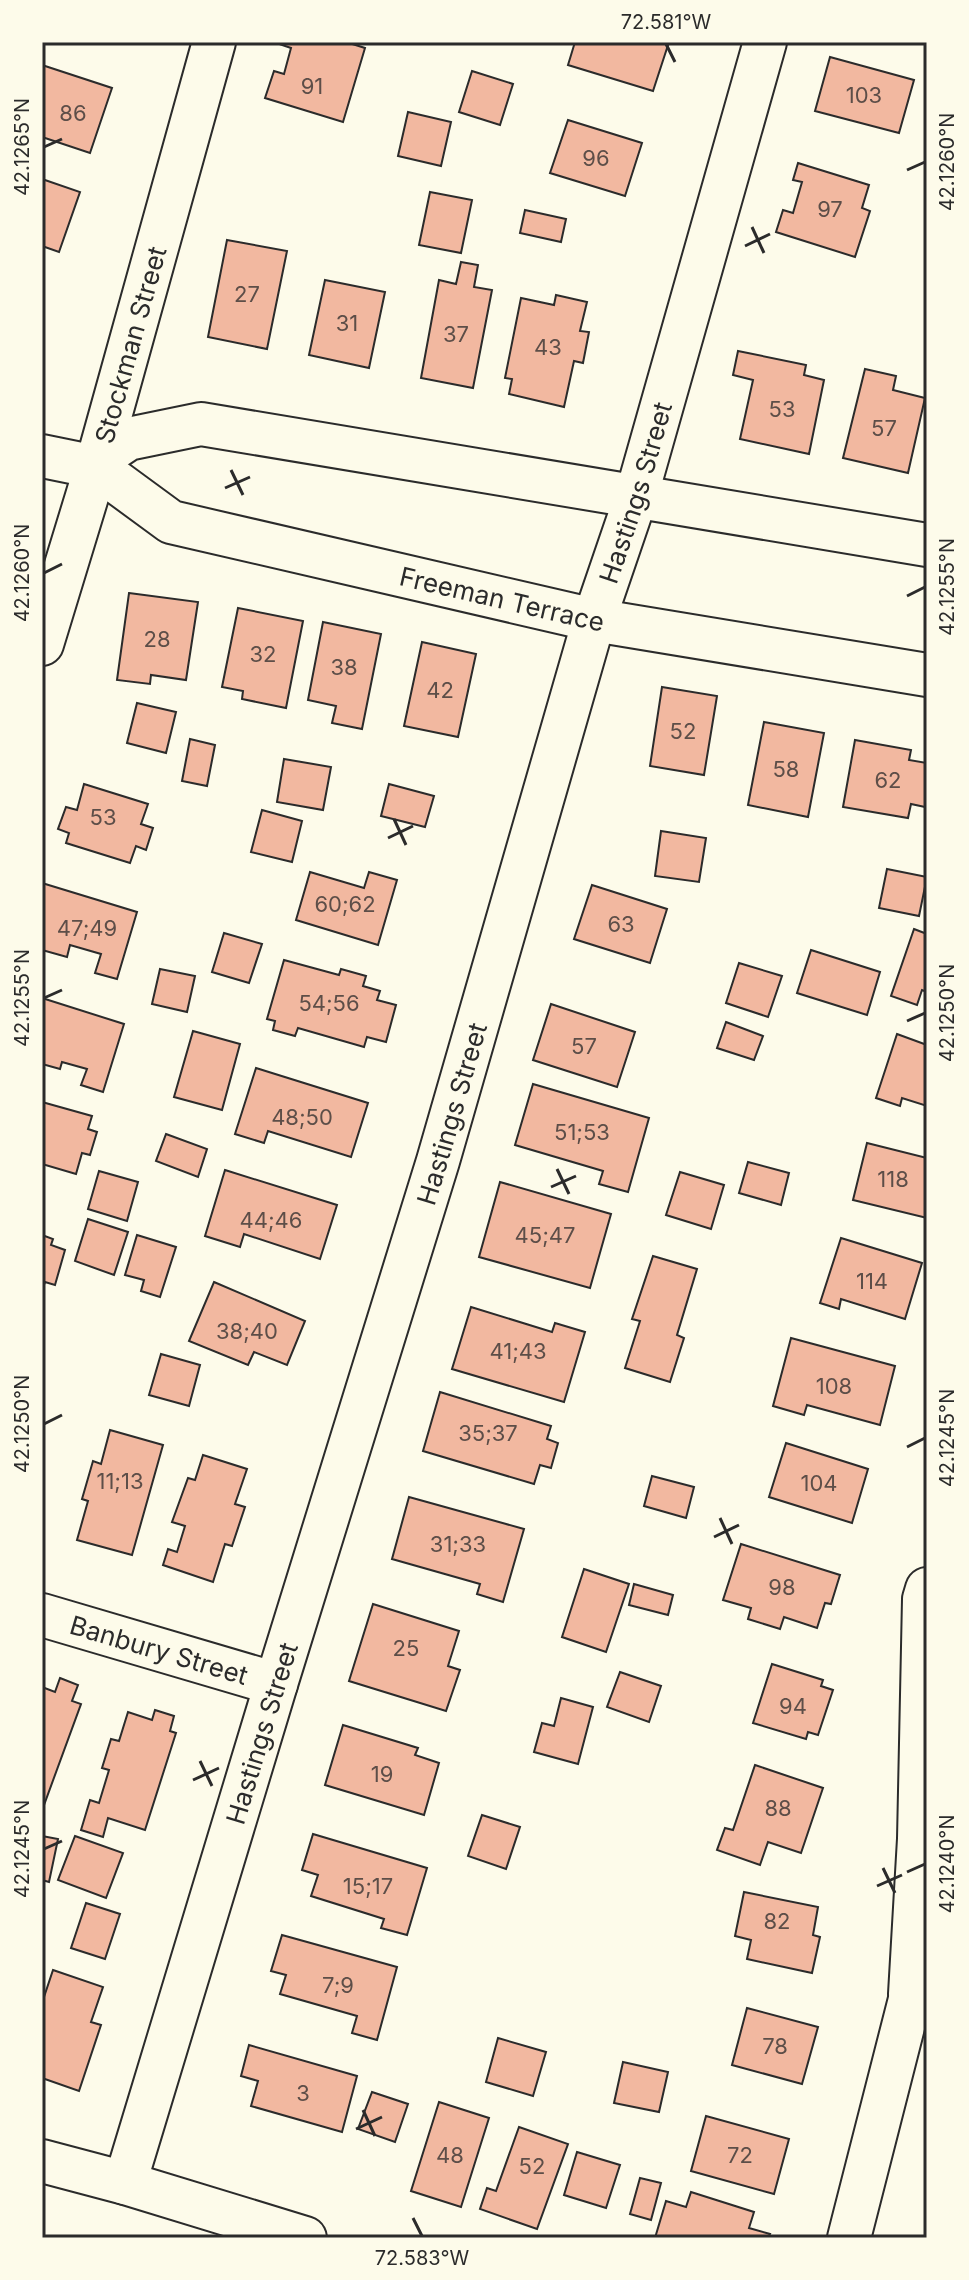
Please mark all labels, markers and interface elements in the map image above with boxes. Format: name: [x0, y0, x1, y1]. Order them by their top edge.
text: 72.581°W: [621, 10, 712, 34]
house number: 91: [301, 73, 323, 99]
house number: 103: [846, 82, 882, 108]
text: 42.1265°N: [10, 98, 34, 196]
house number: 86: [59, 100, 87, 126]
text: 42.1260°N: [935, 113, 959, 211]
house number: 96: [582, 145, 610, 171]
house number: 97: [817, 196, 843, 222]
street label: Stockman Street: [88, 243, 172, 447]
house number: 27: [234, 281, 260, 307]
house number: 31: [336, 310, 358, 336]
house number: 37: [443, 321, 469, 347]
house number: 43: [534, 334, 562, 360]
house number: 53: [769, 396, 795, 422]
street label: Hastings Street: [592, 398, 678, 587]
house number: 57: [871, 415, 897, 441]
text: 42.1260°N: [10, 524, 34, 622]
text: 42.1255°N: [935, 538, 959, 636]
street label: Freeman Terrace: [397, 560, 607, 637]
house number: 28: [143, 626, 171, 652]
house number: 32: [249, 641, 277, 667]
house number: 38: [330, 654, 358, 680]
house number: 42: [426, 677, 454, 703]
house number: 52: [670, 718, 696, 744]
house number: 58: [773, 756, 799, 782]
house number: 62: [874, 767, 902, 793]
house number: 53: [90, 804, 116, 830]
house number: 60;62: [314, 891, 376, 917]
house number: 63: [607, 911, 635, 937]
house number: 47;49: [57, 915, 117, 941]
text: 42.1255°N: [10, 949, 34, 1047]
text: 42.1250°N: [935, 964, 959, 1062]
house number: 54;56: [298, 990, 360, 1016]
street label: Hastings Street: [410, 1019, 493, 1209]
house number: 57: [571, 1033, 597, 1059]
house number: 48;50: [271, 1104, 333, 1130]
house number: 51;53: [554, 1119, 610, 1145]
house number: 118: [877, 1166, 909, 1192]
house number: 44;46: [240, 1207, 302, 1233]
house number: 45;47: [515, 1222, 575, 1248]
house number: 114: [856, 1268, 888, 1294]
house number: 38;40: [216, 1318, 278, 1344]
house number: 41;43: [489, 1338, 547, 1364]
house number: 108: [816, 1373, 852, 1399]
text: 42.1250°N: [10, 1375, 34, 1473]
text: 42.1245°N: [935, 1389, 959, 1487]
house number: 35;37: [458, 1420, 518, 1446]
house number: 11;13: [96, 1468, 144, 1494]
house number: 104: [800, 1470, 838, 1496]
house number: 31;33: [430, 1531, 486, 1557]
house number: 98: [768, 1574, 796, 1600]
street label: Banbury Street: [66, 1609, 252, 1690]
house number: 25: [393, 1635, 419, 1661]
street label: Hastings Street: [219, 1639, 303, 1828]
house number: 94: [779, 1693, 807, 1719]
house number: 19: [371, 1761, 393, 1787]
house number: 88: [764, 1795, 792, 1821]
text: 42.1245°N: [10, 1800, 34, 1898]
text: 42.1240°N: [935, 1815, 959, 1913]
house number: 15;17: [343, 1873, 393, 1899]
house number: 82: [763, 1908, 791, 1934]
house number: 7;9: [322, 1972, 354, 1998]
house number: 78: [762, 2033, 788, 2059]
house number: 3: [296, 2080, 310, 2106]
house number: 48: [436, 2142, 464, 2168]
house number: 72: [727, 2142, 753, 2168]
house number: 52: [519, 2153, 545, 2179]
text: 72.583°W: [375, 2246, 469, 2270]

